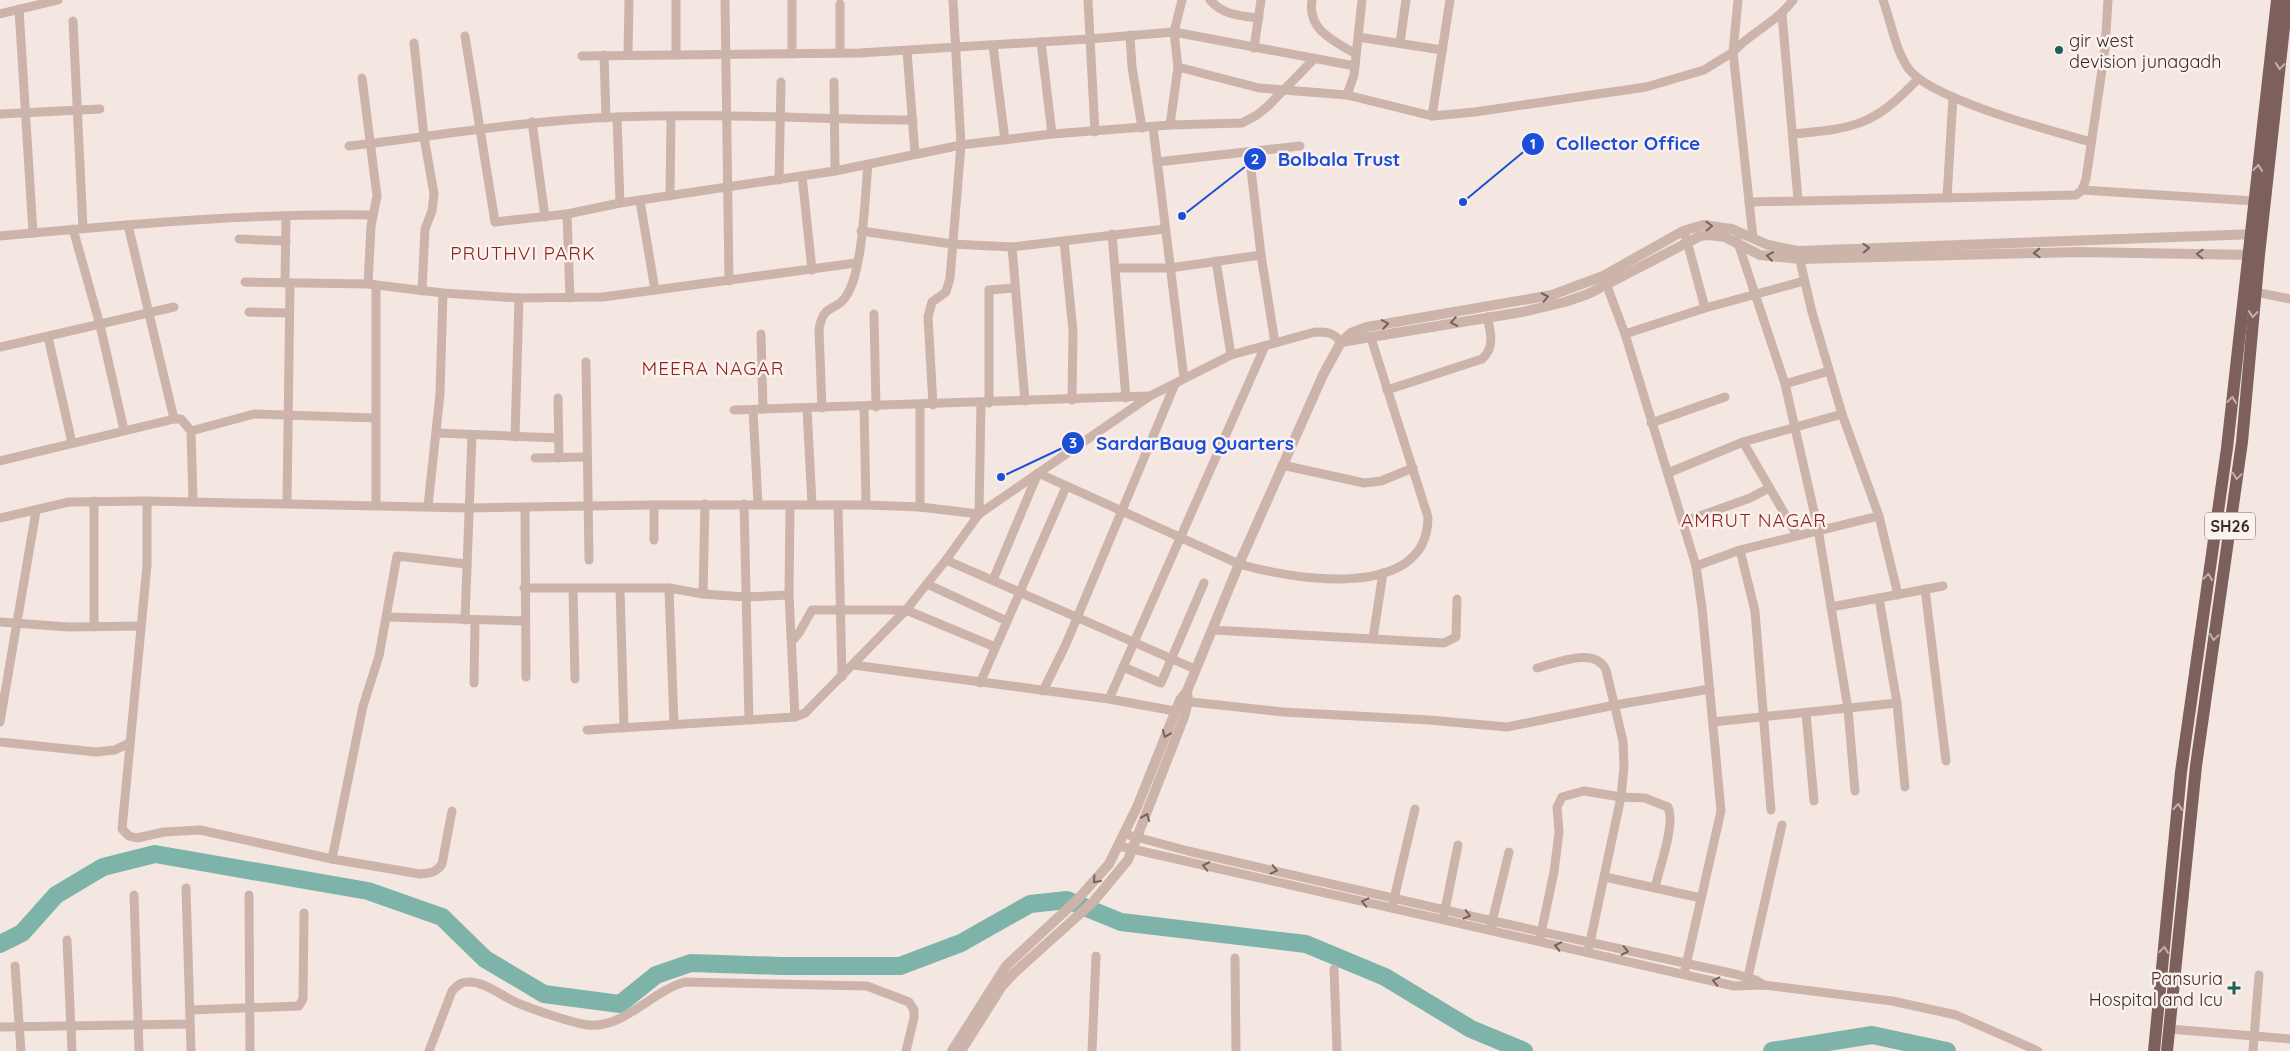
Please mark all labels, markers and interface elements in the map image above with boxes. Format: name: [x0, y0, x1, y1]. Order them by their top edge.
place label: gir west devision junagadh: [2069, 29, 2221, 73]
marker: gir west devision junagadh: [2053, 44, 2065, 56]
one-way arrow: [2275, 62, 2286, 70]
callout: Collector Office: [1520, 127, 1710, 161]
text: Collector Office: [1556, 131, 1700, 155]
text: 1: [1530, 134, 1536, 153]
callout: Bolbala Trust: [1243, 142, 1411, 176]
text: Bolbala Trust: [1278, 147, 1400, 171]
text: 2: [1251, 149, 1259, 168]
one-way arrow: [2252, 164, 2263, 172]
one-way arrow: [1705, 221, 1713, 231]
district label: PRUTHVI PARK: [450, 241, 596, 265]
one-way arrow: [1863, 243, 1871, 254]
one-way arrow: [2033, 248, 2040, 258]
one-way arrow: [2195, 249, 2203, 259]
one-way arrow: [1765, 251, 1773, 262]
one-way arrow: [1540, 292, 1549, 302]
one-way arrow: [2248, 311, 2259, 319]
one-way arrow: [1450, 317, 1459, 327]
one-way arrow: [1380, 320, 1389, 330]
district label: MEERA NAGAR: [642, 356, 784, 380]
one-way arrow: [2227, 395, 2238, 403]
callout: SardarBaug Quarters: [1061, 426, 1304, 460]
text: SardarBaug Quarters: [1096, 431, 1294, 455]
text: 3: [1069, 433, 1077, 452]
one-way arrow: [2232, 472, 2243, 480]
district label: AMRUT NAGAR: [1681, 508, 1827, 532]
road number: SH26: [2205, 512, 2255, 540]
one-way arrow: [2203, 573, 2213, 581]
one-way arrow: [2209, 632, 2219, 641]
one-way arrow: [1162, 729, 1172, 738]
one-way arrow: [2172, 803, 2183, 811]
one-way arrow: [1140, 813, 1150, 822]
one-way arrow: [1202, 862, 1211, 872]
one-way arrow: [1270, 864, 1279, 875]
one-way arrow: [1092, 874, 1101, 883]
one-way arrow: [1360, 897, 1369, 908]
one-way arrow: [1462, 909, 1471, 920]
one-way arrow: [1553, 941, 1562, 952]
one-way arrow: [1621, 945, 1630, 956]
one-way arrow: [2159, 946, 2170, 954]
place label: Pansuria Hospital and Icu: [2089, 967, 2223, 1011]
one-way arrow: [1712, 976, 1721, 987]
marker: Pansuria Hospital and Icu: [2227, 981, 2241, 995]

